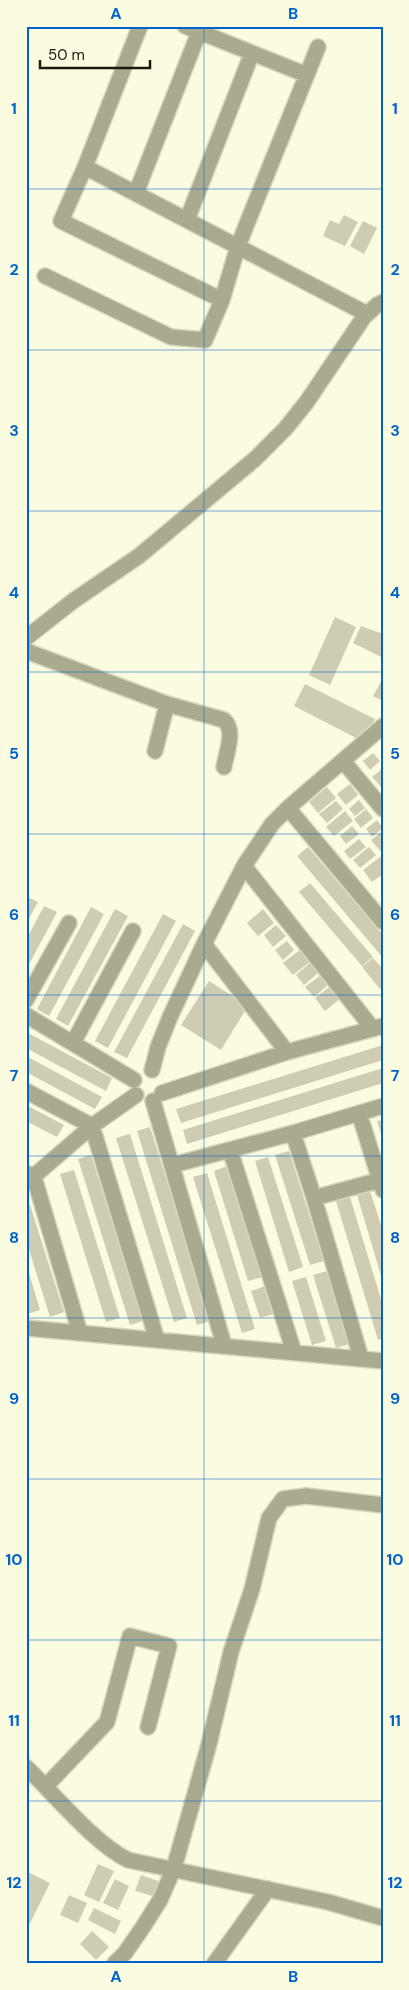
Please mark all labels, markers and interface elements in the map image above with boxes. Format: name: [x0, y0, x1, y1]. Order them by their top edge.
text: A: [110, 3, 122, 24]
text: B: [288, 3, 298, 24]
scale bar: [40, 38, 150, 70]
text: 50 m: [48, 45, 85, 65]
text: 1: [11, 98, 17, 119]
text: 1: [392, 98, 398, 119]
text: 2: [9, 259, 19, 280]
text: 2: [390, 259, 400, 280]
text: 3: [9, 420, 19, 441]
text: 3: [390, 420, 400, 441]
text: 4: [9, 582, 19, 603]
text: 4: [390, 582, 400, 603]
text: 5: [9, 743, 19, 764]
text: 5: [390, 743, 400, 764]
text: 6: [9, 904, 19, 925]
text: 6: [390, 904, 400, 925]
text: 7: [10, 1065, 19, 1086]
text: 7: [391, 1065, 400, 1086]
text: 8: [9, 1227, 19, 1248]
text: 8: [390, 1227, 400, 1248]
text: 9: [9, 1388, 19, 1409]
text: 9: [390, 1388, 400, 1409]
text: 10: [5, 1549, 23, 1570]
text: 10: [386, 1549, 404, 1570]
text: 11: [8, 1710, 20, 1731]
text: 11: [389, 1710, 401, 1731]
text: 12: [6, 1872, 22, 1893]
text: 12: [387, 1872, 403, 1893]
text: A: [110, 1966, 122, 1987]
text: B: [288, 1966, 298, 1987]

